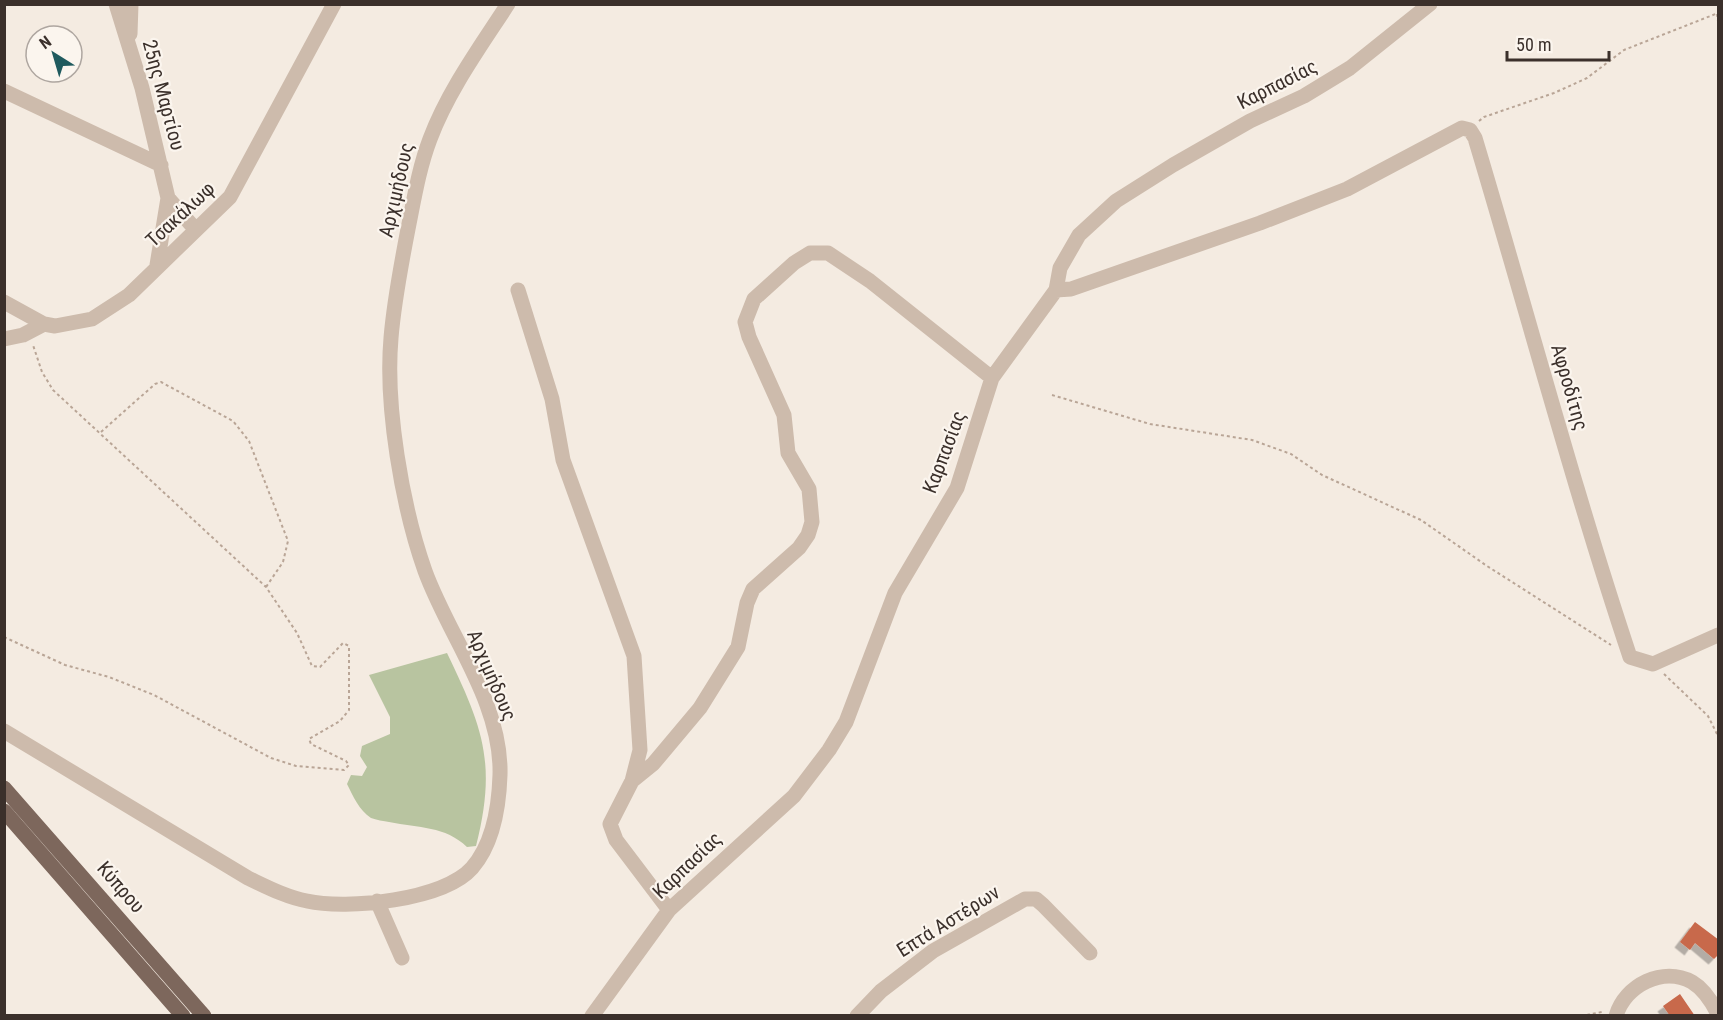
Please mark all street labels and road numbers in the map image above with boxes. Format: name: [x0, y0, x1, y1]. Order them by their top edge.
street label: 25ης Μαρτίου: [138, 37, 190, 153]
street label: Καρπασίας: [1233, 54, 1321, 114]
street label: Αρχιμήδους: [373, 140, 419, 240]
street label: Τσακάλωφ: [141, 176, 219, 252]
street label: Αφροδίτης: [1546, 341, 1594, 433]
street label: Καρπασίας: [917, 407, 971, 497]
street label: Αρχιμήδους: [462, 626, 522, 724]
street label: Καρπασίας: [648, 826, 726, 904]
street label: Κύπρου: [92, 856, 150, 918]
street label: Επτά Αστέρων: [892, 880, 1004, 962]

